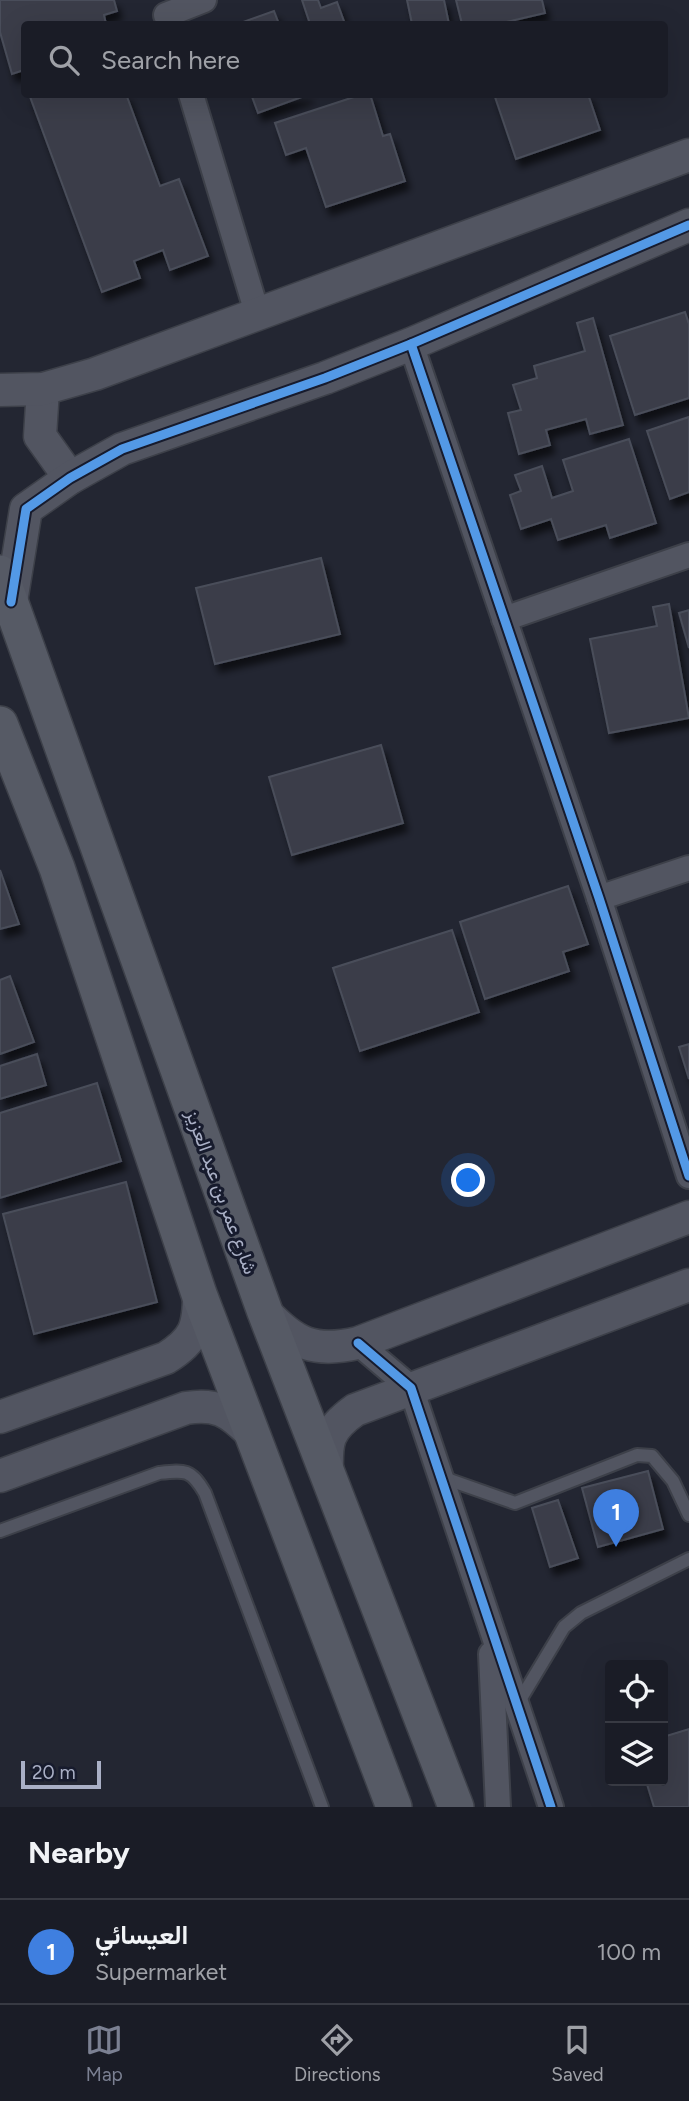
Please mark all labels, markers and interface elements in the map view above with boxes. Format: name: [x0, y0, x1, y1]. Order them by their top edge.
search box: [21, 21, 668, 98]
icon: search: [45, 41, 83, 79]
text: Search here: [101, 44, 240, 76]
street label: شارع عمر بن عبد العزيز: [180, 1106, 262, 1278]
your location: [451, 1163, 485, 1197]
pin: 1: [593, 1489, 639, 1547]
map controls: [605, 1660, 668, 1786]
button: locate: [605, 1660, 668, 1723]
button: layers: [605, 1723, 668, 1786]
scale bar: [21, 1758, 102, 1790]
text: 20 m: [32, 1761, 76, 1784]
text: Nearby: [28, 1834, 130, 1871]
text: العيسائي: [95, 1919, 188, 1951]
text: 1: [46, 1938, 56, 1966]
text: 100 m: [597, 1938, 661, 1966]
text: Supermarket: [95, 1958, 227, 1986]
tab: Map: [85, 2021, 123, 2086]
tab: Directions: [294, 2021, 381, 2086]
tab: Saved: [551, 2021, 604, 2086]

